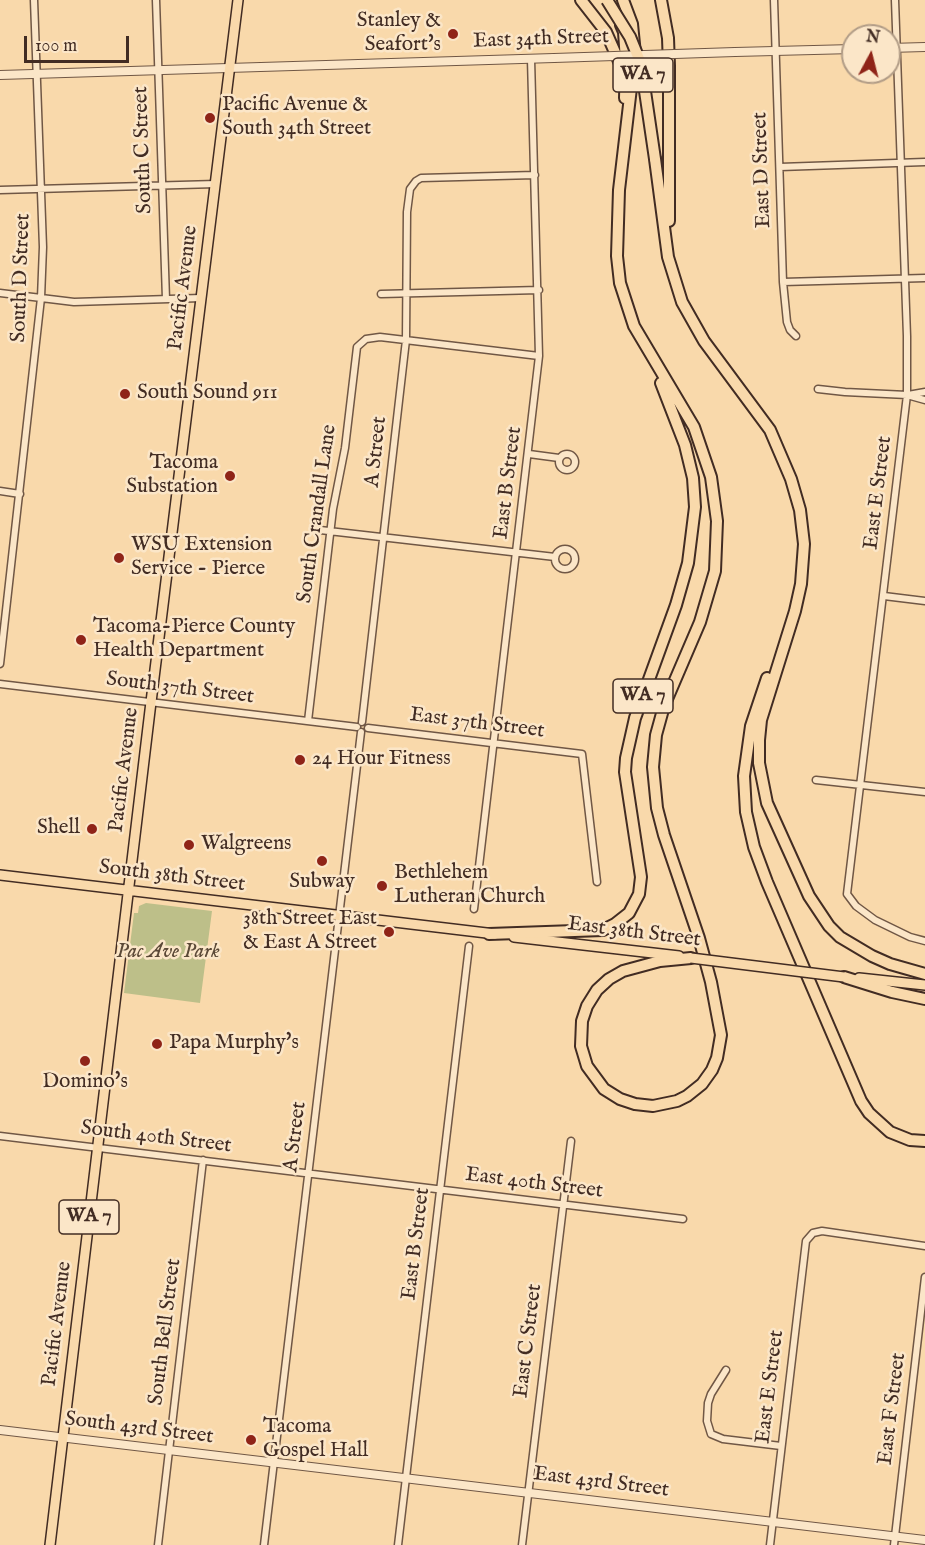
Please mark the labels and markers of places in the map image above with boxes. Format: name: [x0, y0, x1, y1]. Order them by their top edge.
place label: Stanley & Seafort's: [357, 9, 441, 59]
marker: Stanley & Seafort's: [446, 27, 460, 41]
place label: Pacific Avenue & South 34th Street: [222, 93, 371, 143]
marker: Pacific Avenue & South 34th Street: [203, 111, 217, 125]
place label: South Sound 911: [137, 381, 277, 407]
marker: South Sound 911: [118, 387, 132, 401]
place label: Tacoma Substation: [126, 451, 218, 501]
marker: Tacoma Substation: [223, 469, 237, 483]
place label: WSU Extension Service - Pierce: [131, 533, 272, 583]
marker: WSU Extension Service - Pierce: [112, 551, 126, 565]
place label: Tacoma-Pierce County Health Department: [93, 615, 295, 665]
marker: Tacoma-Pierce County Health Department: [74, 633, 88, 647]
place label: 24 Hour Fitness: [312, 747, 451, 773]
marker: 24 Hour Fitness: [293, 753, 307, 767]
place label: Shell: [37, 816, 80, 842]
marker: Shell: [85, 822, 99, 836]
place label: Walgreens: [201, 832, 291, 858]
marker: Walgreens: [182, 838, 196, 852]
marker: Subway: [315, 854, 329, 868]
place label: Bethlehem Lutheran Church: [394, 861, 545, 911]
place label: Subway: [289, 870, 355, 896]
marker: Bethlehem Lutheran Church: [375, 879, 389, 893]
place label: 38th Street East & East A Street: [243, 907, 377, 957]
marker: 38th Street East & East A Street: [382, 925, 396, 939]
place label: Papa Murphy's: [169, 1031, 299, 1057]
marker: Papa Murphy's: [150, 1037, 164, 1051]
marker: Domino's: [78, 1054, 92, 1068]
place label: Domino's: [42, 1070, 128, 1096]
place label: Tacoma Gospel Hall: [263, 1415, 368, 1465]
marker: Tacoma Gospel Hall: [244, 1433, 258, 1447]

